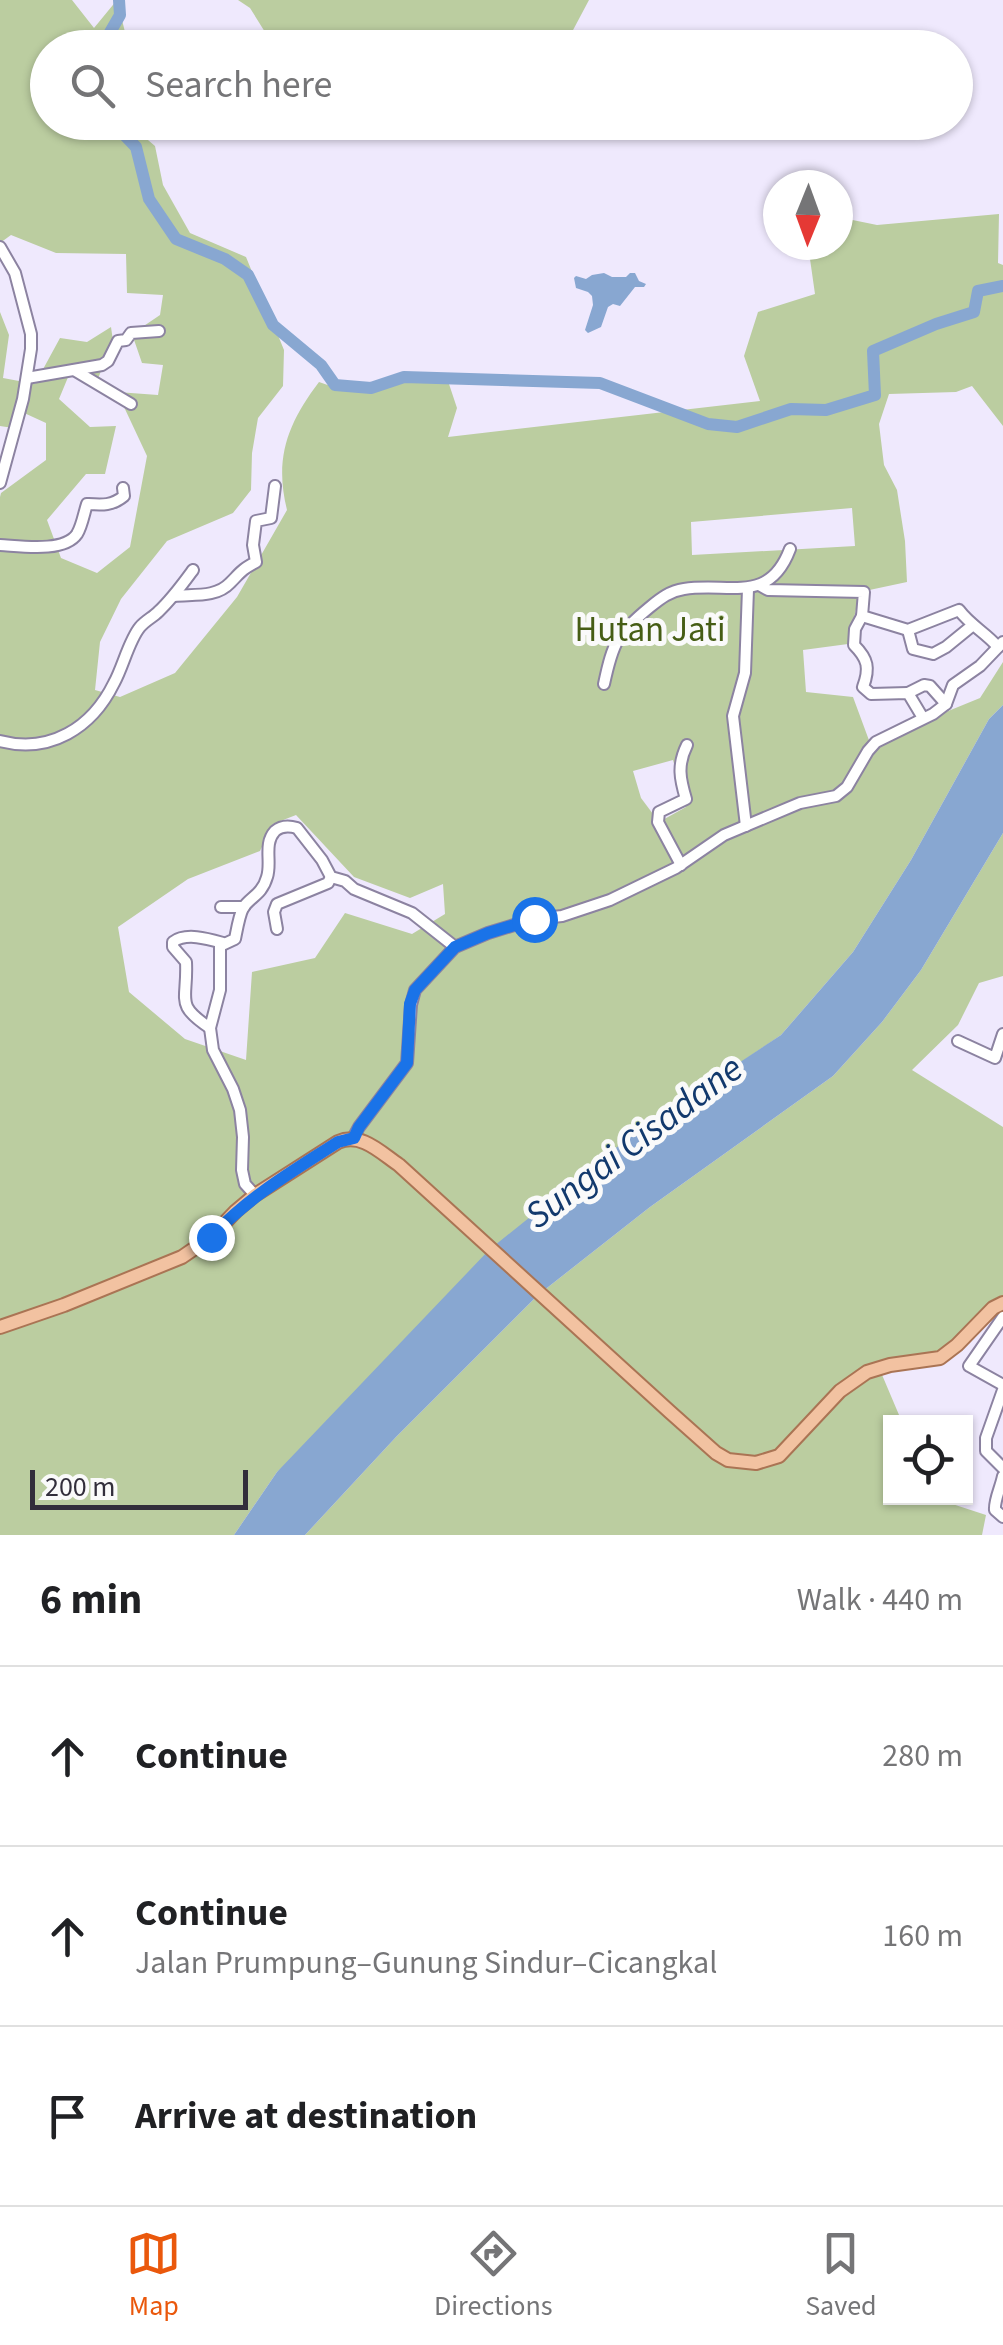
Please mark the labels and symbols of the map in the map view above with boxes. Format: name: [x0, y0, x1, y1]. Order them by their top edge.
north arrow: [763, 170, 853, 260]
park label: Hutan Jati: [574, 605, 726, 655]
route start: [512, 897, 558, 943]
water label: Sungai Cisadane: [514, 1042, 754, 1242]
route end: [189, 1215, 235, 1261]
scale bar: [30, 1465, 248, 1510]

